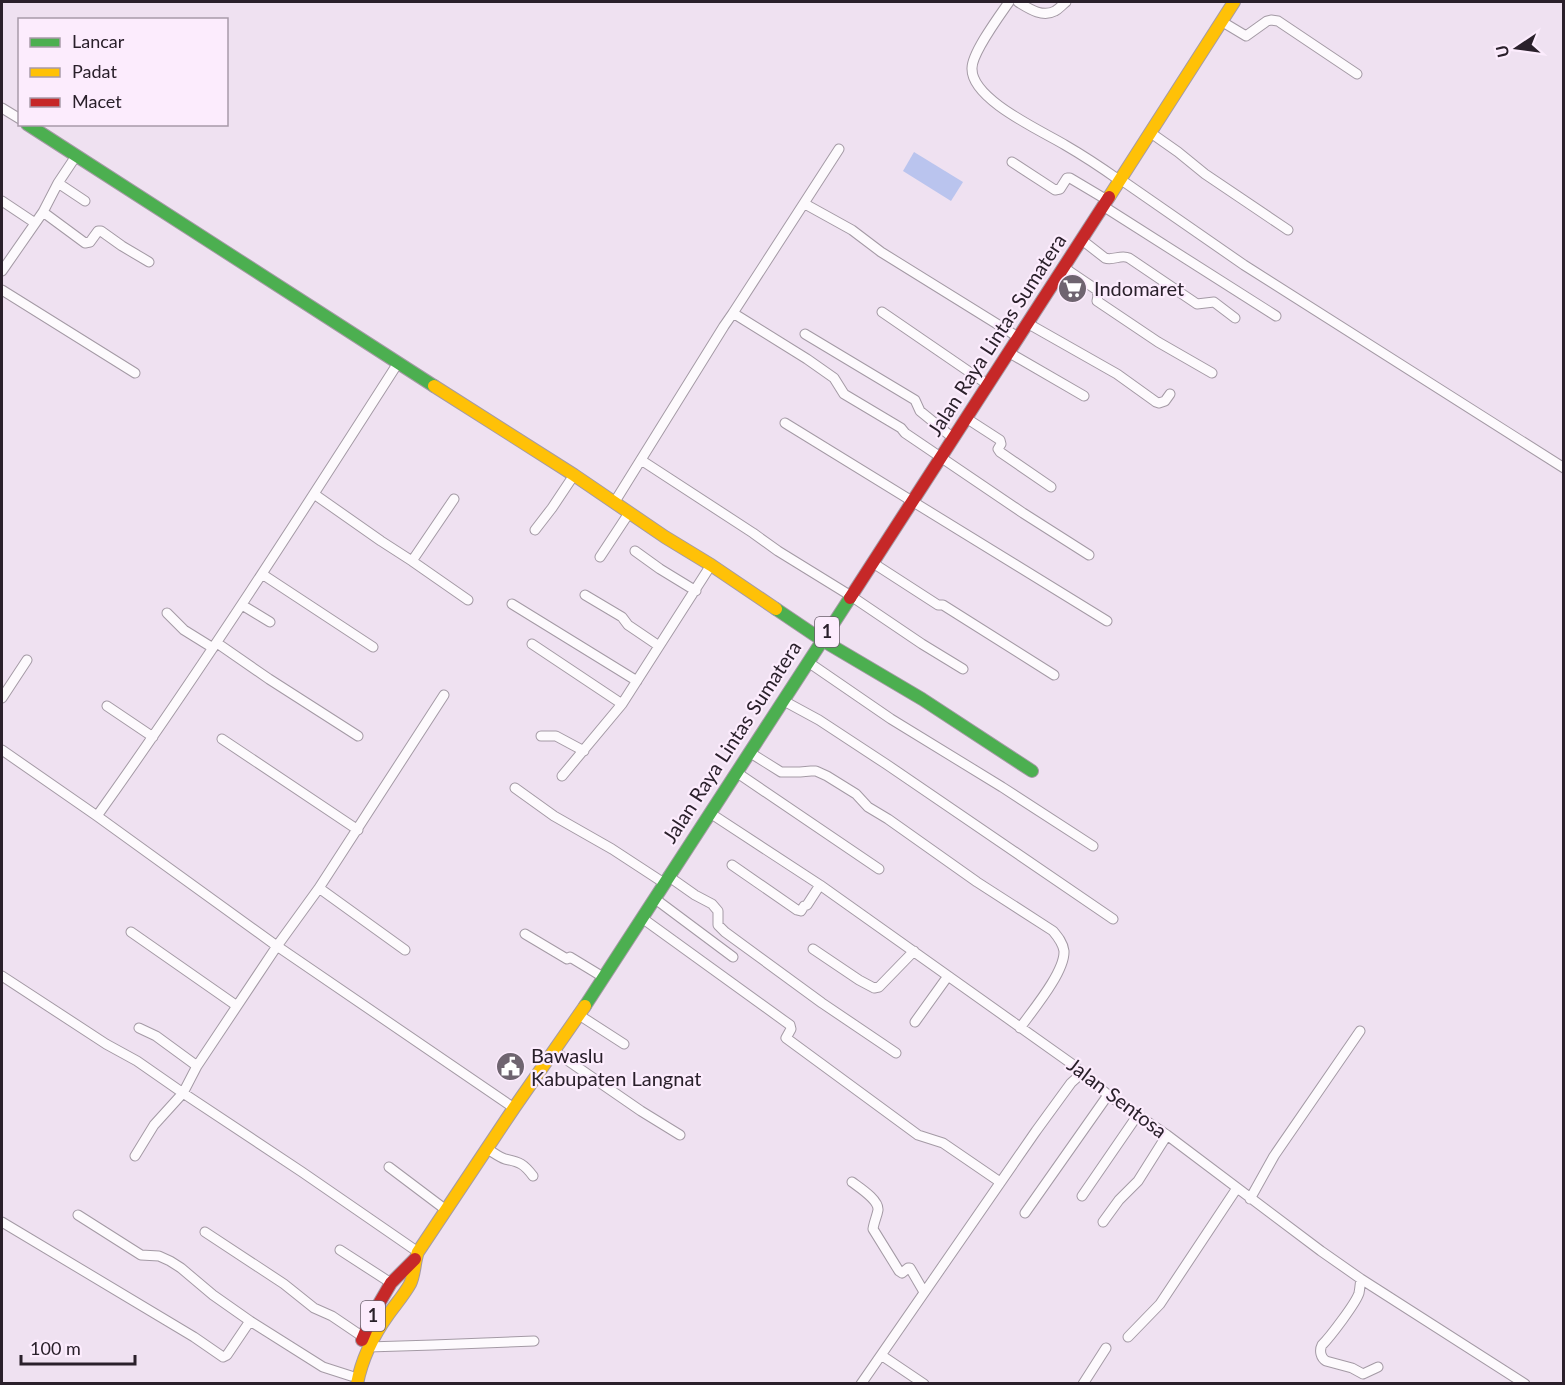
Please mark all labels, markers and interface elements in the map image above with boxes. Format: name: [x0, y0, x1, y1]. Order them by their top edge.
legend: [18, 18, 228, 126]
north arrow: [1487, 18, 1547, 78]
text: Lancar: [72, 30, 125, 52]
text: U: [1491, 44, 1512, 59]
text: Padat: [72, 60, 117, 82]
text: Macet: [72, 90, 122, 112]
street label: Jalan Raya Lintas Sumatera: [922, 229, 1070, 440]
supermarket icon: Indomaret: [1057, 273, 1089, 305]
place label: Indomaret: [1094, 276, 1184, 300]
road number: 1: [815, 617, 839, 647]
street label: Jalan Raya Lintas Sumatera: [657, 636, 805, 847]
place label: Bawaslu Kabupaten Langnat: [531, 1043, 701, 1090]
public building icon: Bawaslu Kabupaten Langnat: [494, 1051, 526, 1083]
street label: Jalan Sentosa: [1063, 1052, 1172, 1142]
road number: 1: [361, 1301, 385, 1331]
scale bar: [21, 1328, 135, 1366]
text: 100 m: [30, 1337, 81, 1359]

